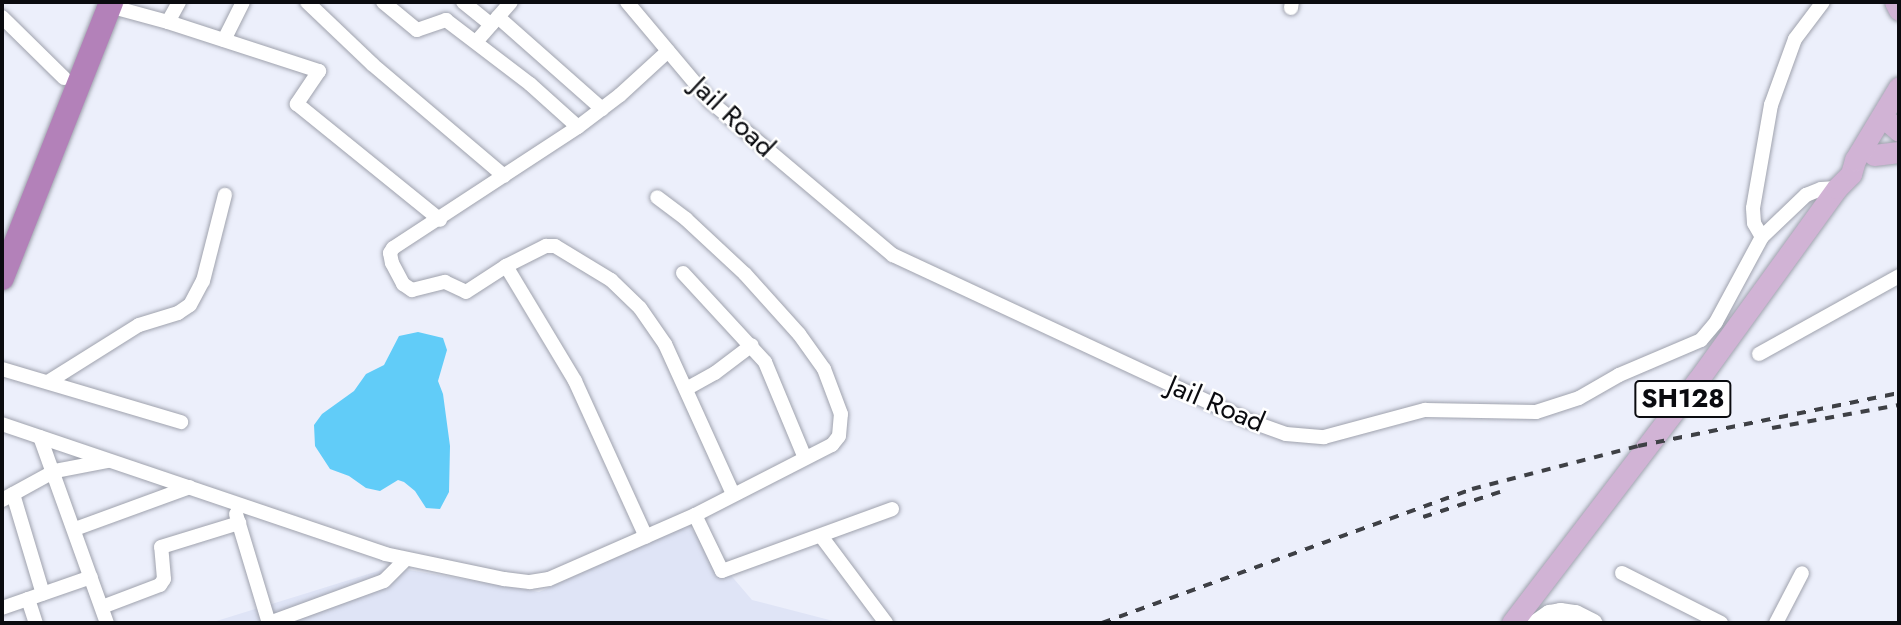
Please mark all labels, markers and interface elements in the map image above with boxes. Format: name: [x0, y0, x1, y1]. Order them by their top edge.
street label: Jail Road: [684, 70, 782, 164]
street label: Jail Road: [1162, 368, 1270, 440]
road number: SH128: [1634, 376, 1732, 422]

